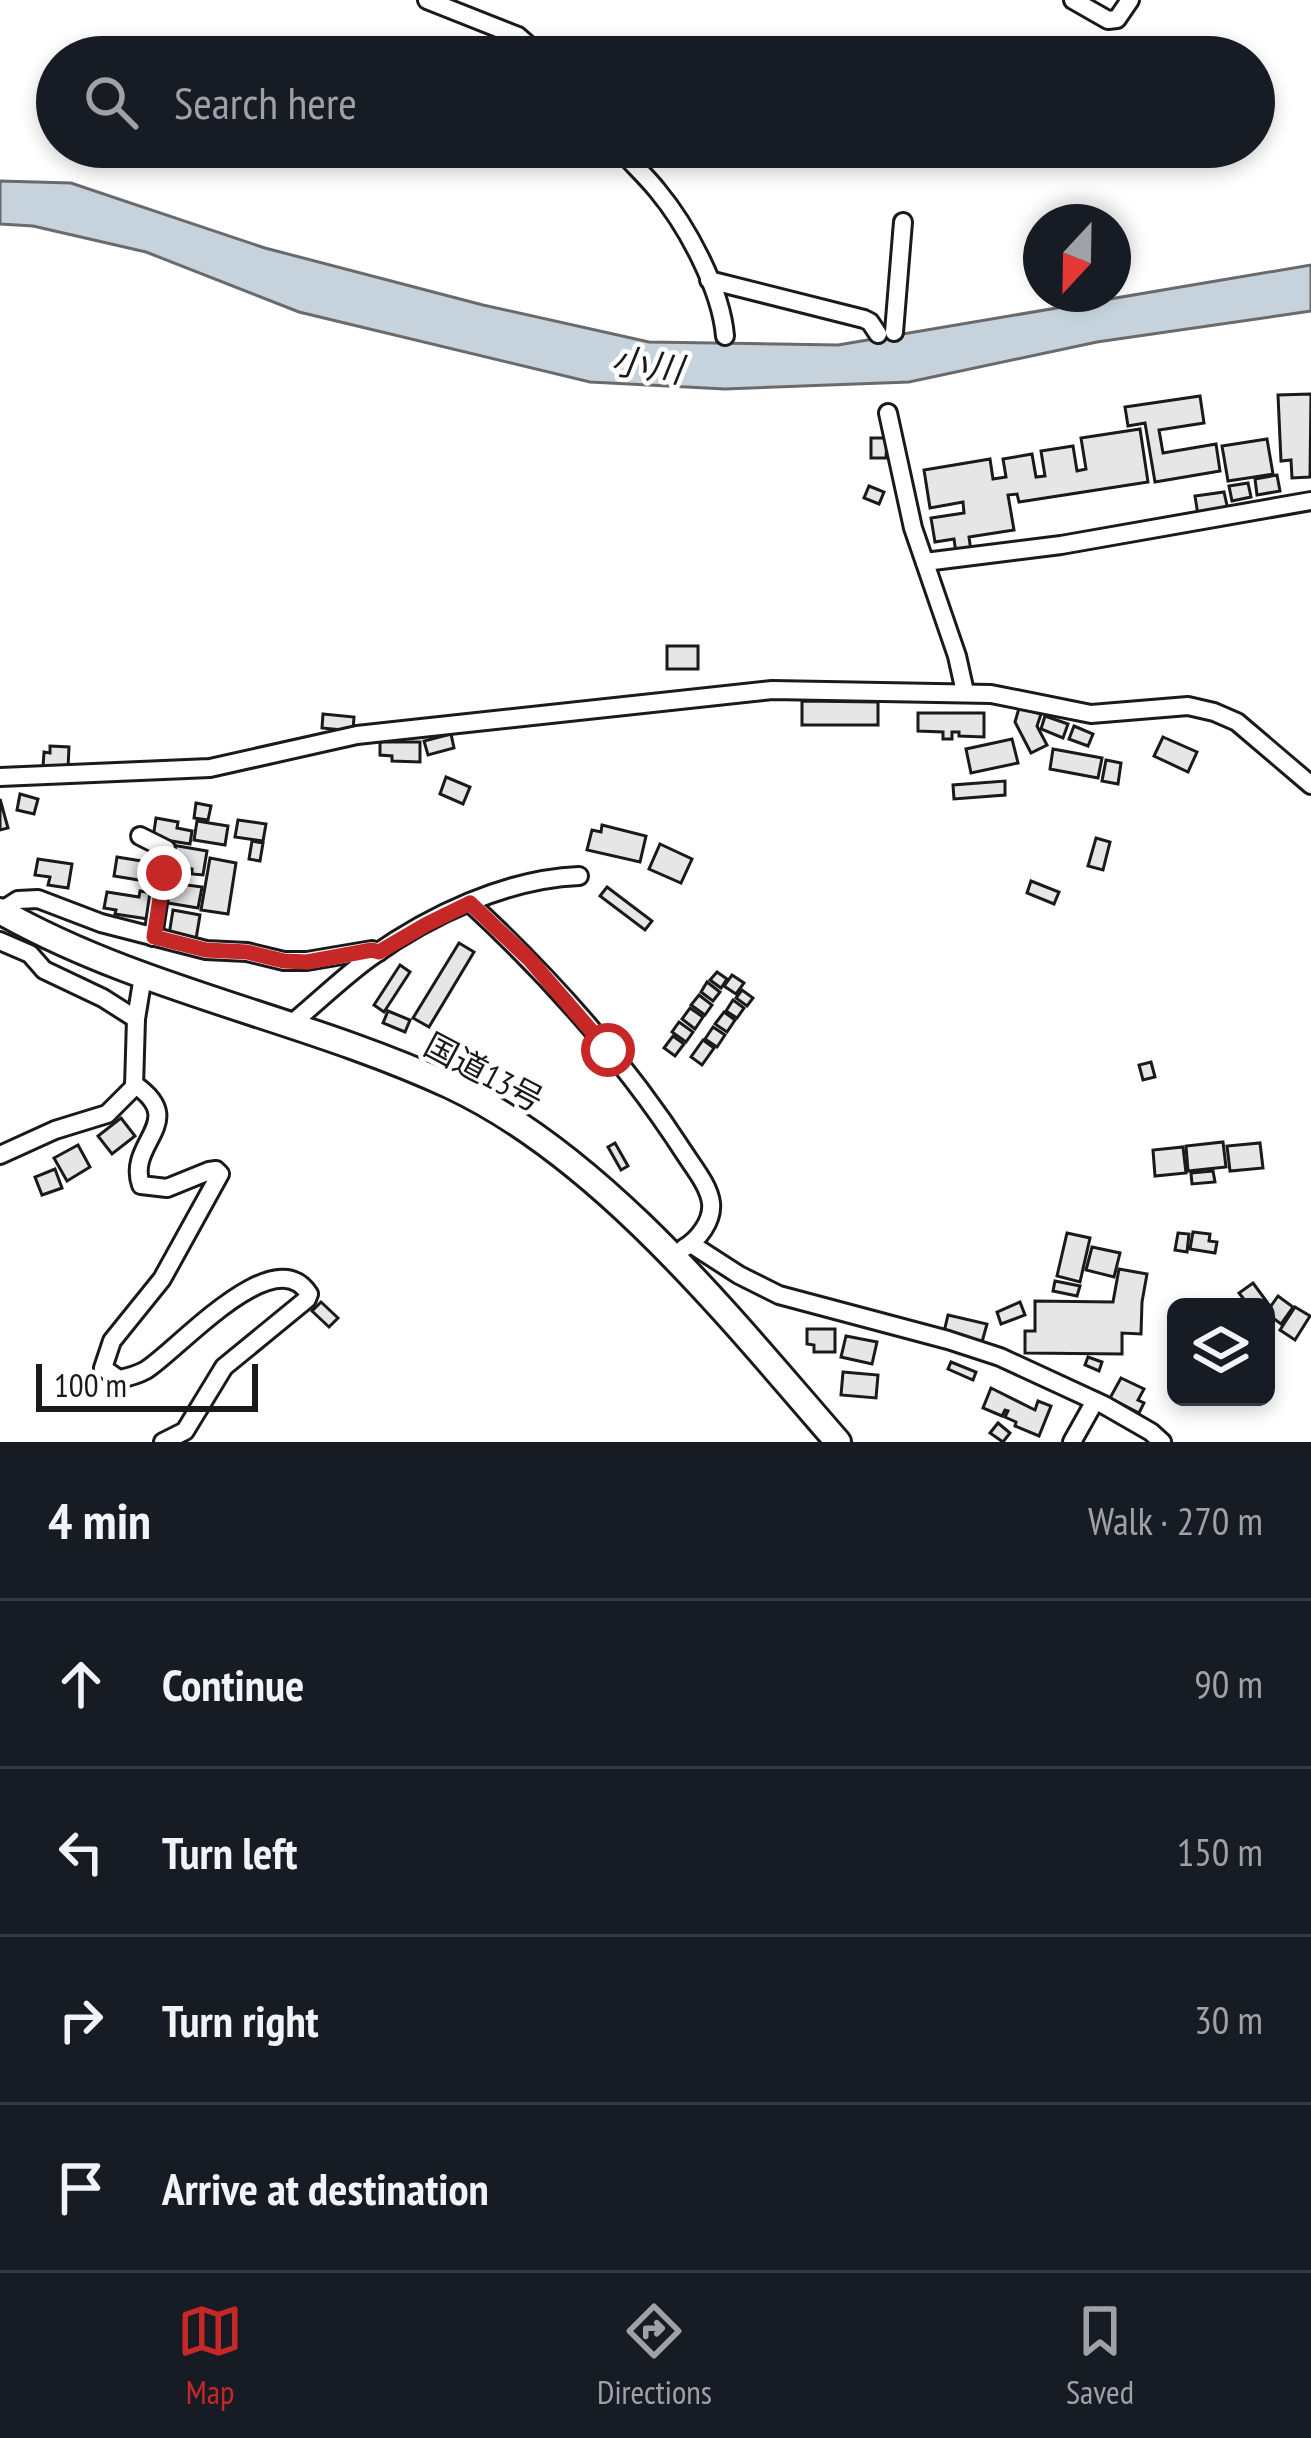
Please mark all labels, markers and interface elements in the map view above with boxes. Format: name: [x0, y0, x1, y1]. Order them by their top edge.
search box: [36, 36, 1275, 168]
icon: search: [78, 69, 144, 135]
text: Search here: [174, 73, 357, 131]
north arrow: [1023, 204, 1131, 312]
water label: 小川: [608, 336, 690, 393]
route end: [137, 846, 191, 900]
street label: 国道13号: [417, 1022, 551, 1121]
route start: [581, 1023, 635, 1077]
map controls: [1167, 1298, 1275, 1406]
button: layers: [1167, 1298, 1275, 1406]
scale bar: [36, 1358, 258, 1411]
text: 100 m: [54, 1363, 127, 1406]
text: 4 min: [48, 1487, 151, 1553]
text: Walk · 270 m: [1088, 1495, 1263, 1546]
icon: ahead: [48, 1651, 114, 1717]
text: Continue: [162, 1655, 304, 1713]
text: 90 m: [1194, 1658, 1263, 1709]
icon: left: [48, 1819, 114, 1885]
text: Turn left: [162, 1823, 297, 1881]
text: 150 m: [1177, 1826, 1263, 1877]
icon: right: [48, 1987, 114, 2053]
text: Turn right: [162, 1991, 319, 2049]
text: 30 m: [1194, 1994, 1263, 2045]
icon: arrive: [48, 2155, 114, 2221]
text: Arrive at destination: [162, 2159, 489, 2217]
tab: Map: [177, 2298, 243, 2413]
tab: Directions: [597, 2298, 712, 2413]
tab: Saved: [1066, 2298, 1134, 2413]

